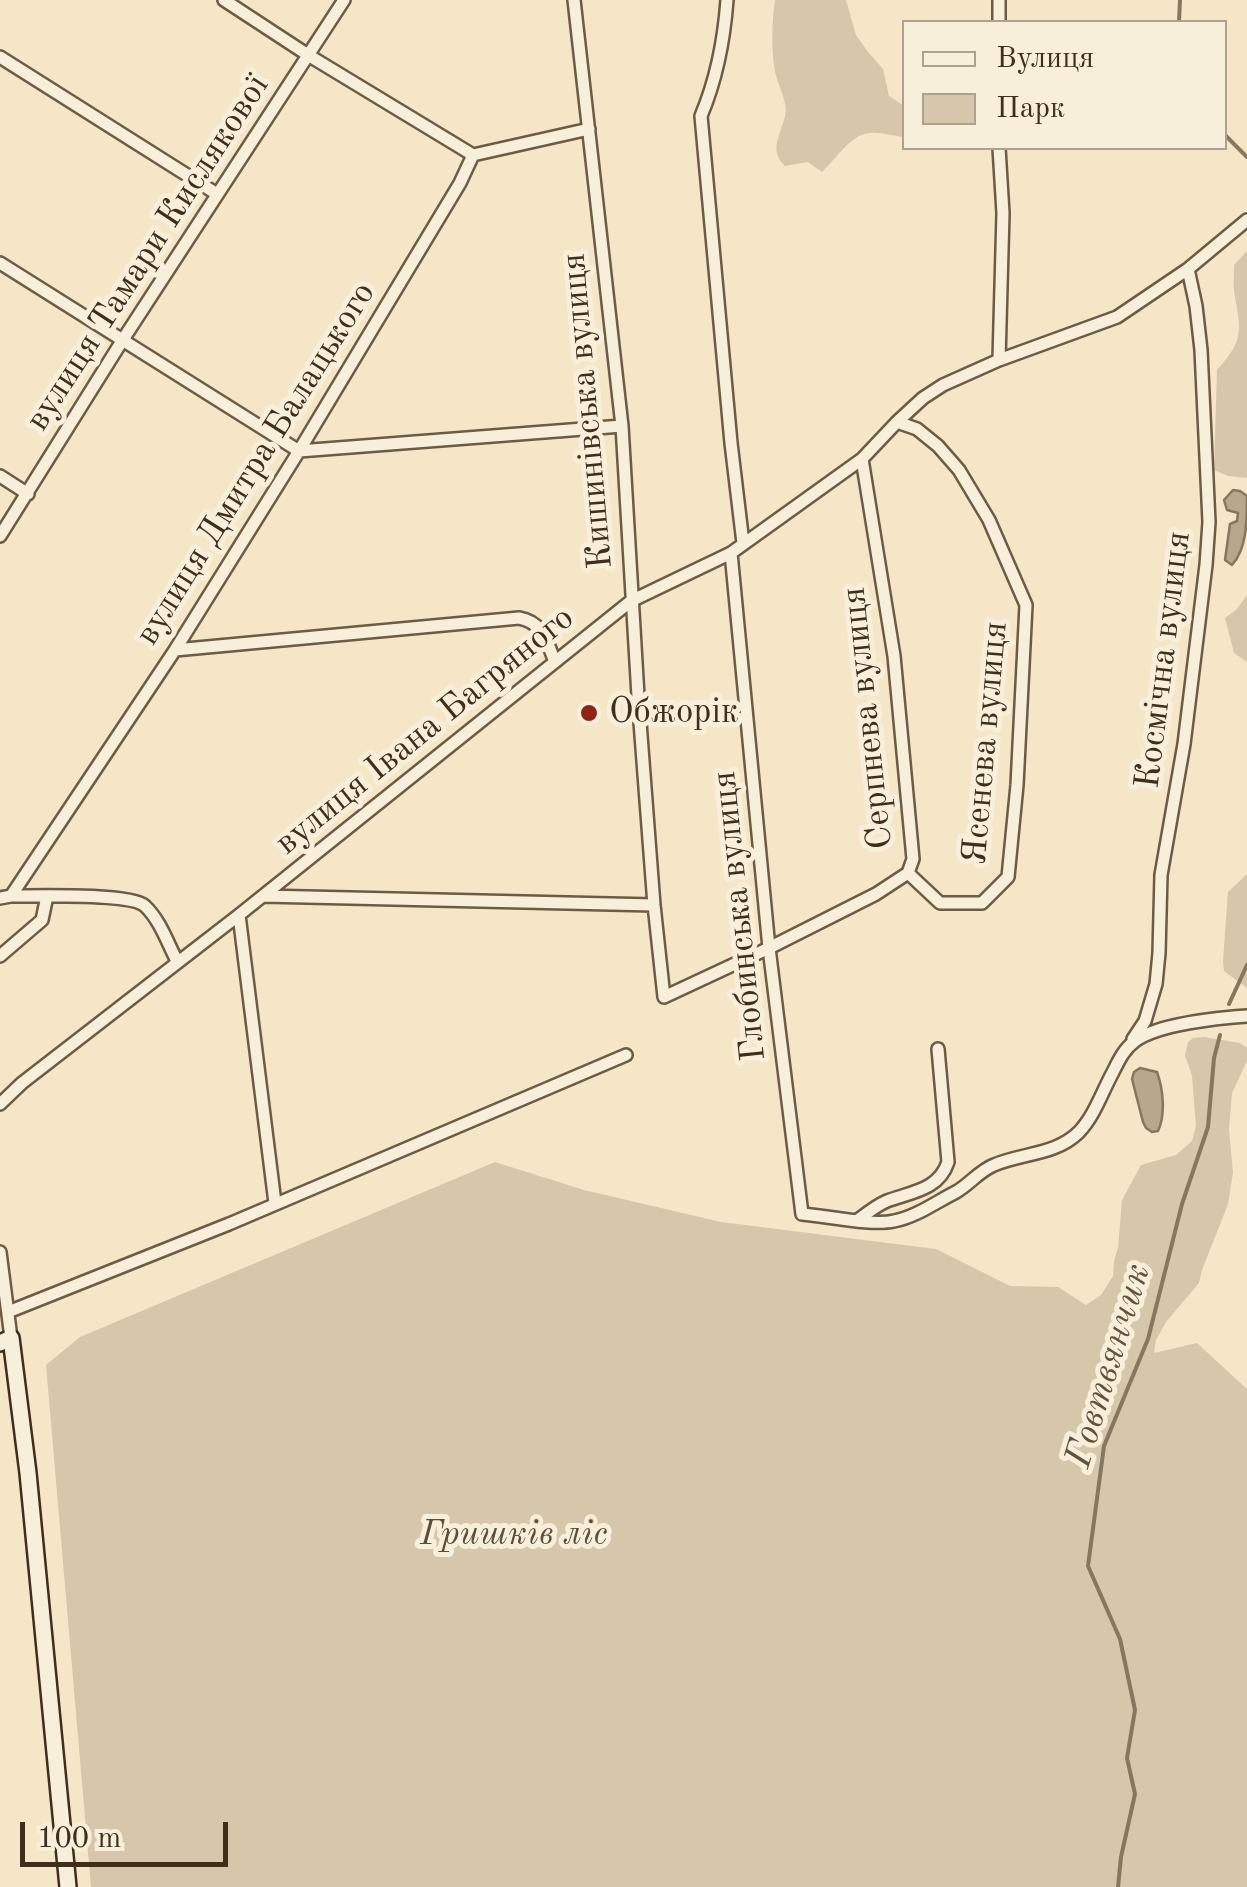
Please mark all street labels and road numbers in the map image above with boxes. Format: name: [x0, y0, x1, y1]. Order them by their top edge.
street label: вулиця Тамари Кислякової: [17, 67, 279, 439]
street label: Кишинівська вулиця: [553, 251, 623, 571]
street label: вулиця Дмитра Балацького: [127, 275, 385, 653]
street label: Космічна вулиця: [1127, 529, 1201, 791]
street label: Серпнева вулиця: [833, 585, 903, 851]
street label: вулиця Івана Багряного: [267, 598, 583, 864]
street label: Ясенева вулиця: [954, 620, 1018, 866]
street label: Глобинська вулиця: [704, 769, 776, 1063]

